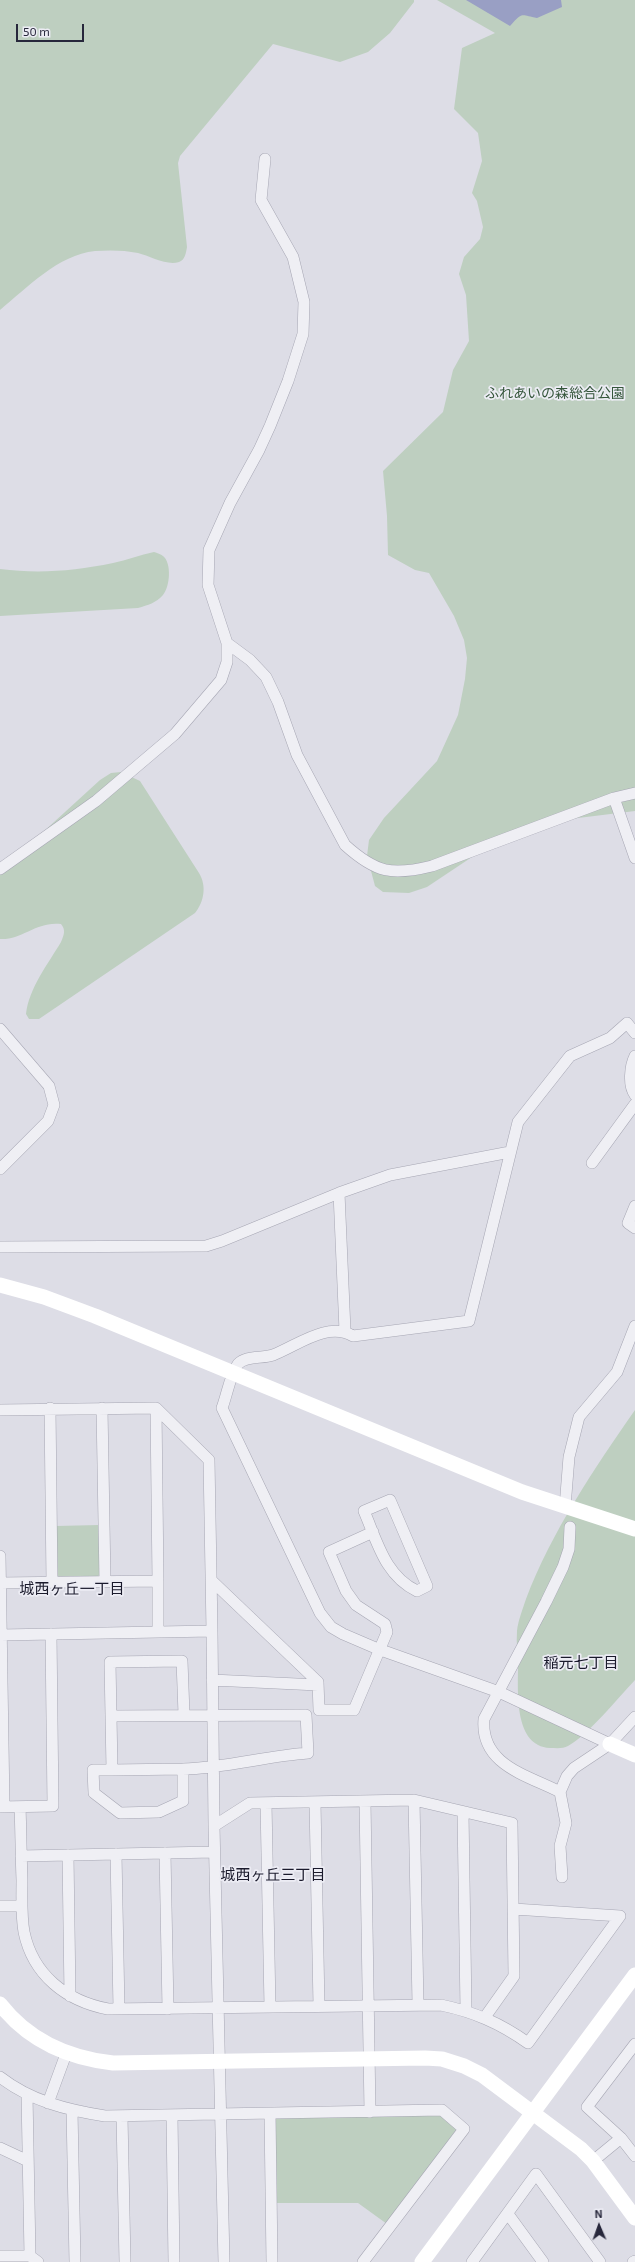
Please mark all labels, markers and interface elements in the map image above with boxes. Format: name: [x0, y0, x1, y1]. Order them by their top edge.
scale bar: [18, 16, 86, 42]
text: 50 m: [23, 24, 50, 38]
park label: ふれあいの森総合公園: [485, 385, 625, 401]
district label: 城西ヶ丘一丁目: [20, 1580, 124, 1598]
district label: 稲元七丁目: [544, 1654, 618, 1672]
district label: 城西ヶ丘三丁目: [221, 1866, 325, 1884]
north arrow: [579, 2206, 619, 2246]
text: N: [594, 2207, 603, 2220]

